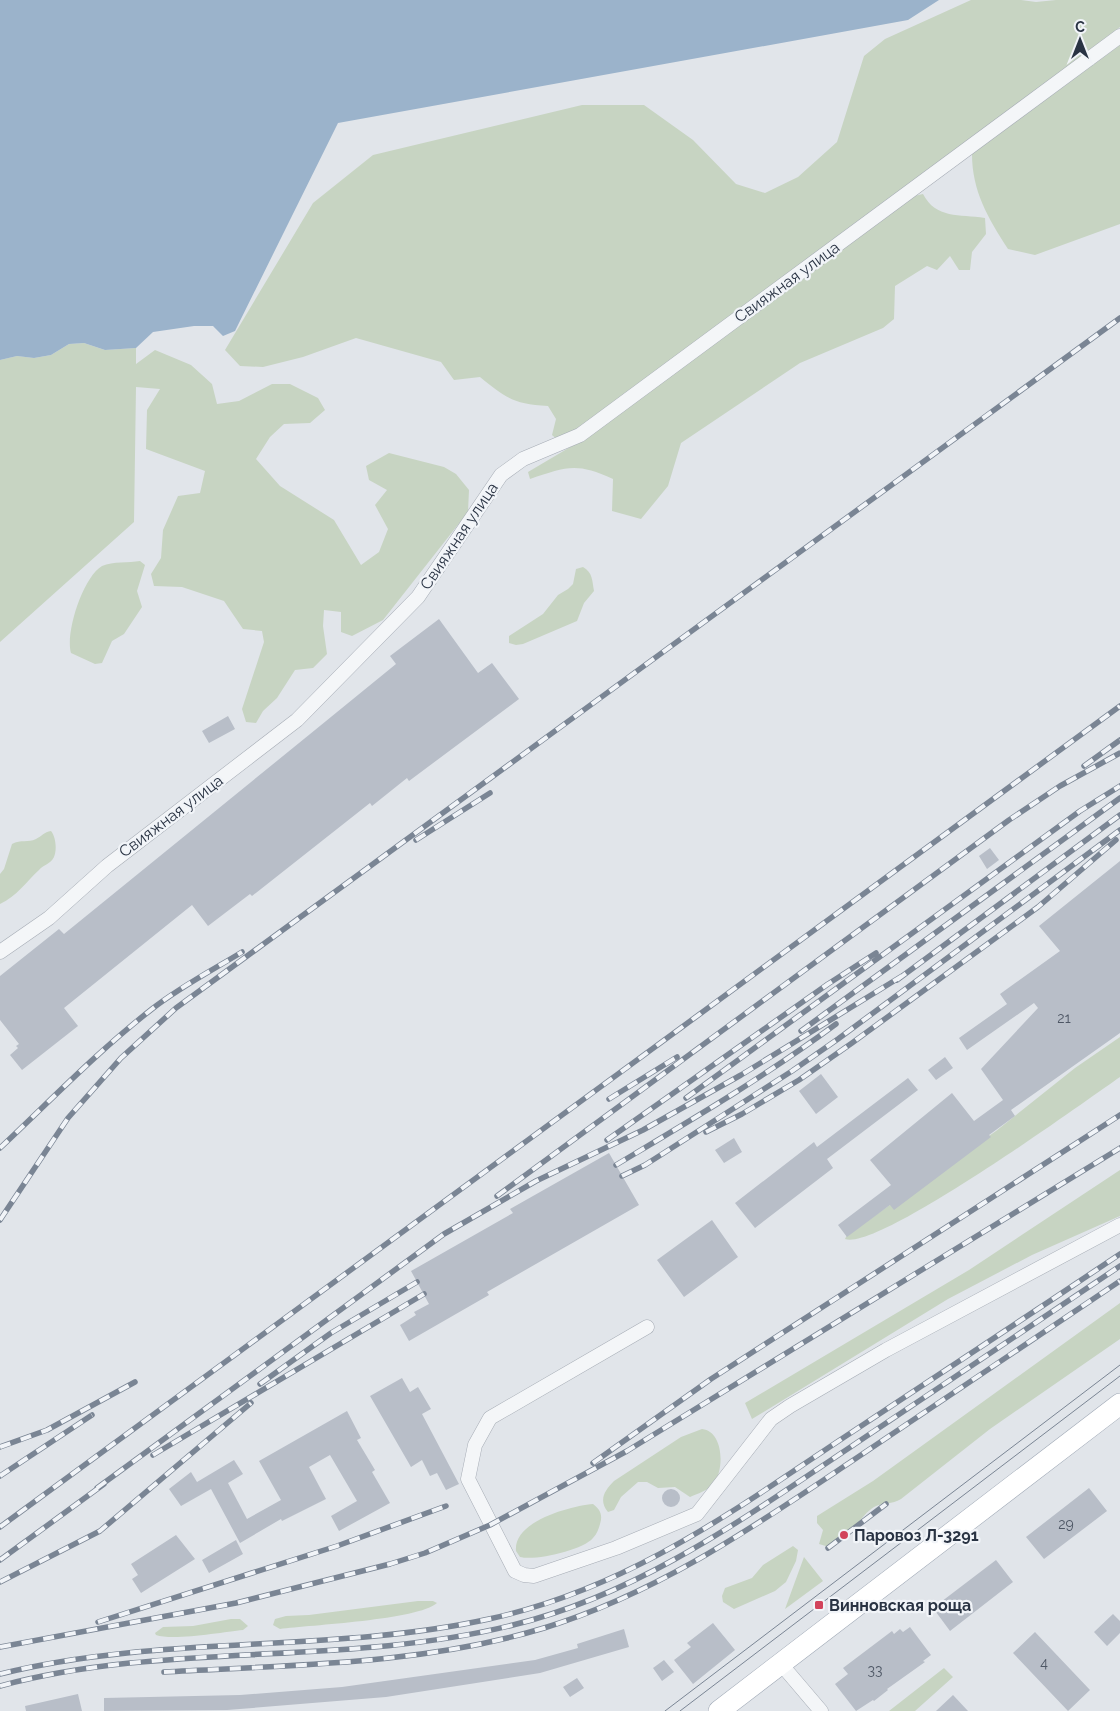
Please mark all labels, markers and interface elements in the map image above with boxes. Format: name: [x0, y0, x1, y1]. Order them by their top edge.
north arrow: [1055, 15, 1105, 65]
text: С: [1075, 19, 1085, 35]
street label: Свияжная улица: [731, 238, 843, 326]
street label: Свияжная улица: [416, 479, 502, 593]
street label: Свияжная улица: [115, 771, 227, 861]
house number: 21: [1057, 1010, 1071, 1026]
house number: 29: [1058, 1516, 1074, 1532]
place label: Паровоз Л-3291: [854, 1526, 979, 1545]
marker: Паровоз Л-3291: [838, 1529, 850, 1541]
place label: Винновская роща: [829, 1596, 971, 1615]
marker: Винновская роща: [813, 1599, 825, 1611]
house number: 4: [1040, 1655, 1048, 1671]
house number: 33: [868, 1662, 882, 1678]

